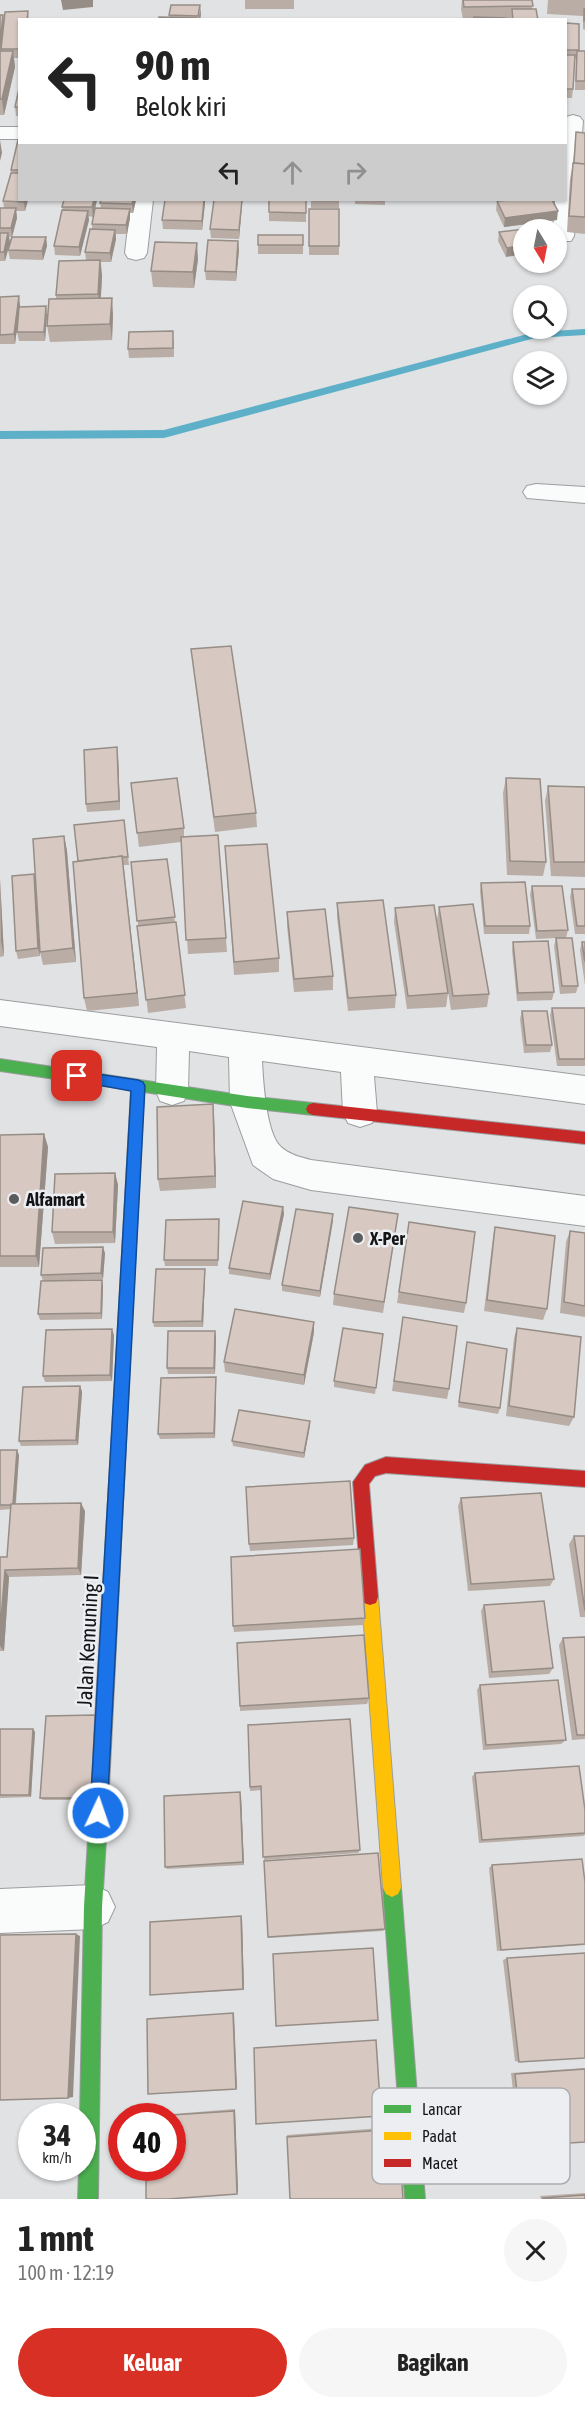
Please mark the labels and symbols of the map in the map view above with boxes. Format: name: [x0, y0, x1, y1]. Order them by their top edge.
north arrow: [513, 219, 567, 273]
pin: [51, 1050, 102, 1101]
place label: Alfamart: [25, 1189, 85, 1210]
marker: Alfamart: [7, 1192, 21, 1206]
place label: X-Per: [369, 1228, 405, 1249]
marker: X-Per: [351, 1231, 365, 1245]
street label: Jalan Kemuning I: [72, 1574, 102, 1708]
position arrow: [66, 1781, 130, 1845]
legend: [372, 2088, 570, 2184]
text: Lancar: [422, 2100, 462, 2118]
speed limit sign: 40: [108, 2103, 186, 2181]
text: Padat: [422, 2127, 457, 2145]
text: Macet: [422, 2154, 458, 2172]

